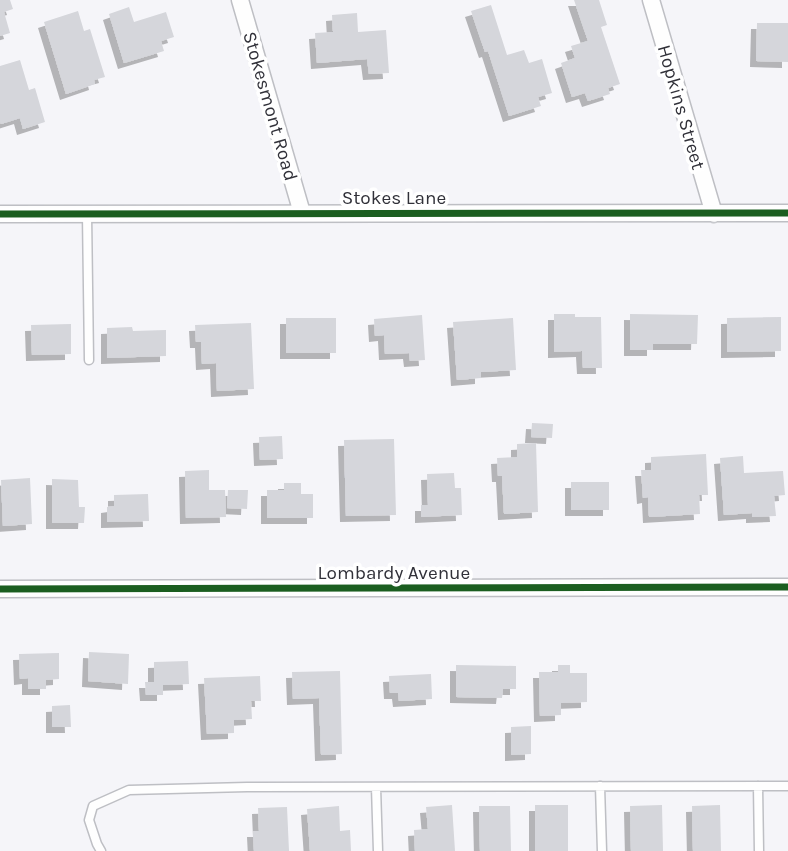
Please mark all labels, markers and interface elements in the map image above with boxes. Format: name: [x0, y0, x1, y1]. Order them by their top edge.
street label: Stokesmont Road: [238, 29, 302, 184]
street label: Hopkins Street: [653, 42, 709, 172]
street label: Stokes Lane: [342, 187, 446, 209]
street label: Lombardy Avenue: [318, 562, 470, 584]

